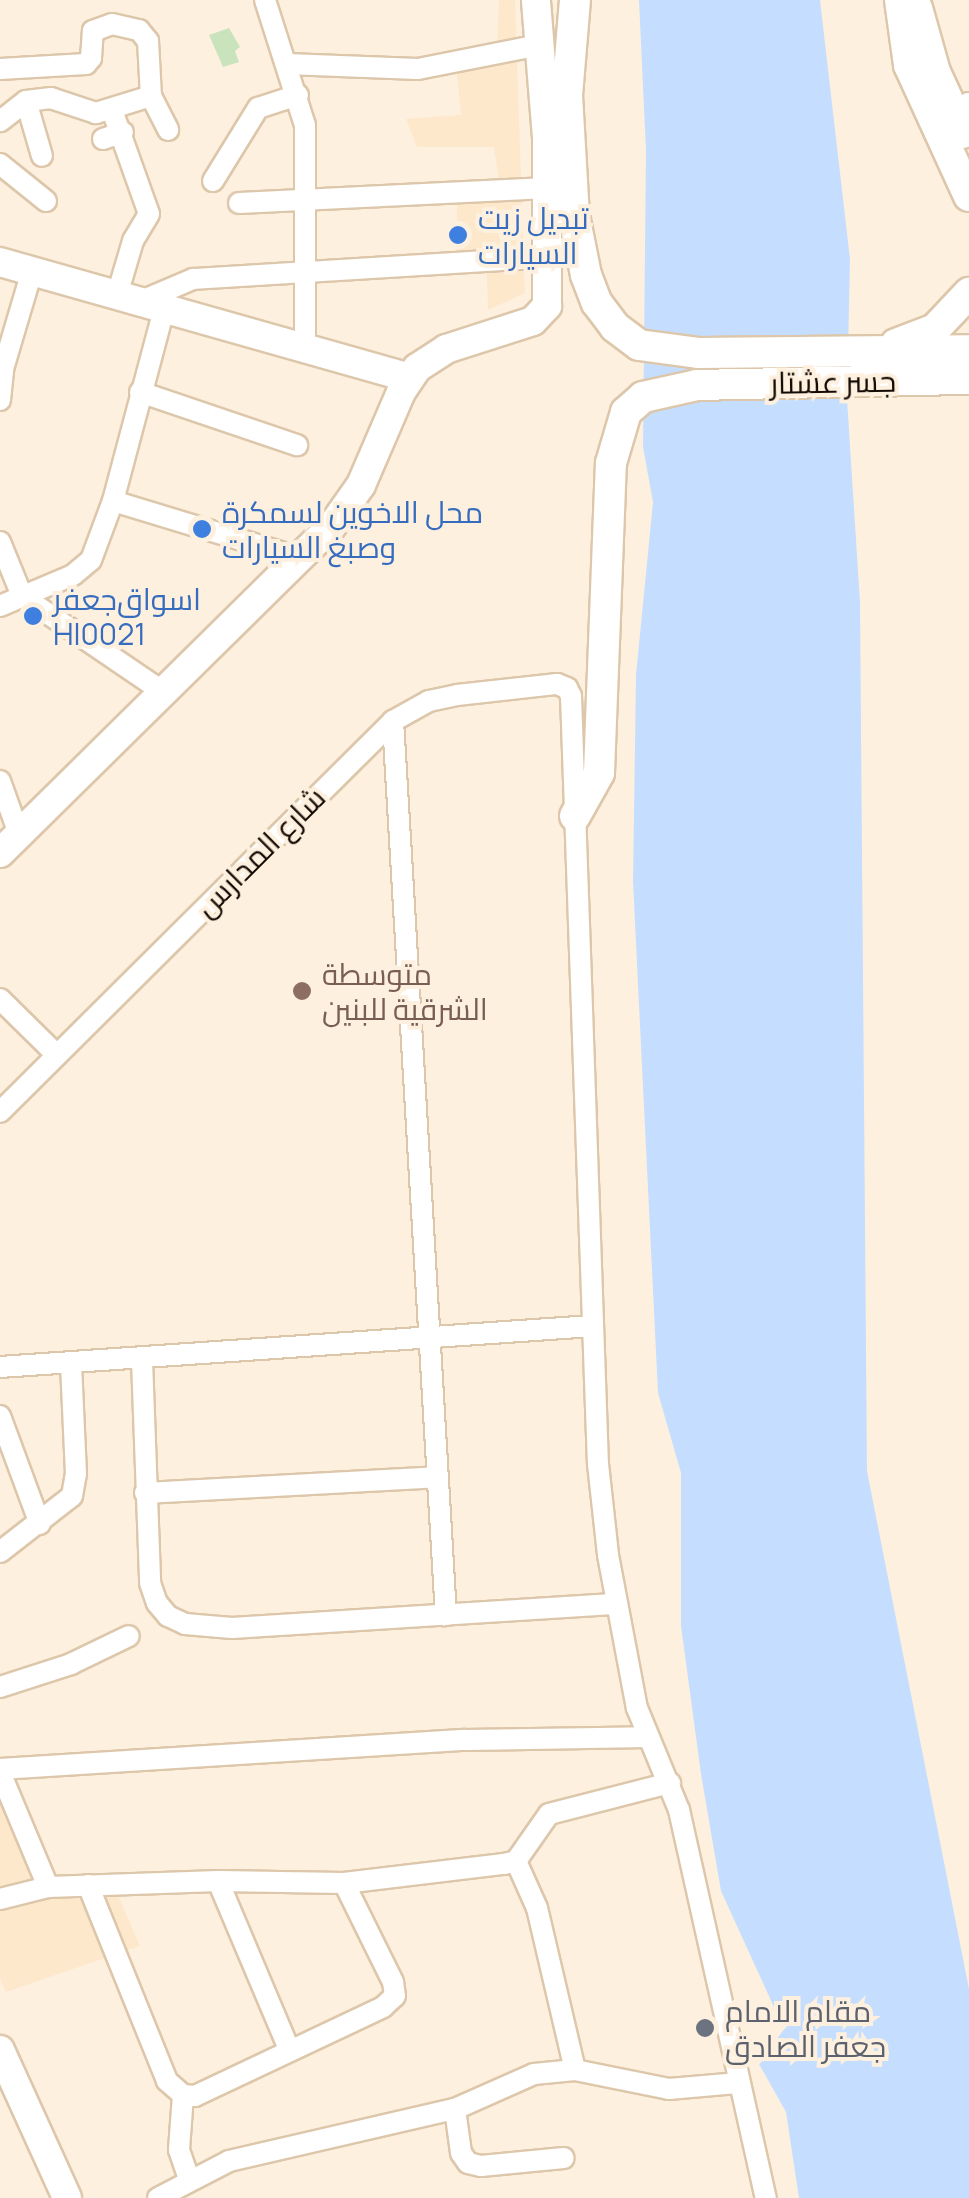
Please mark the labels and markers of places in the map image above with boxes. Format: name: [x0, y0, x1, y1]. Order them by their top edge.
place label: تبديل زيت السيارات: [478, 200, 589, 270]
marker: تبديل زيت السيارات: [447, 224, 469, 246]
place label: محل الاخوين لسمكرة وصبغ السيارات: [222, 494, 483, 564]
marker: محل الاخوين لسمكرة وصبغ السيارات: [191, 518, 213, 540]
place label: اسواق‌جعفر Hl0021: [53, 581, 201, 652]
marker: اسواق‌جعفر Hl0021: [22, 605, 44, 627]
place label: متوسطة الشرقية للبنين: [322, 956, 488, 1026]
marker: متوسطة الشرقية للبنين: [291, 980, 313, 1002]
place label: مقام الامام جعفر الصادق: [725, 1993, 886, 2064]
marker: مقام الامام جعفر الصادق: [694, 2017, 716, 2039]

